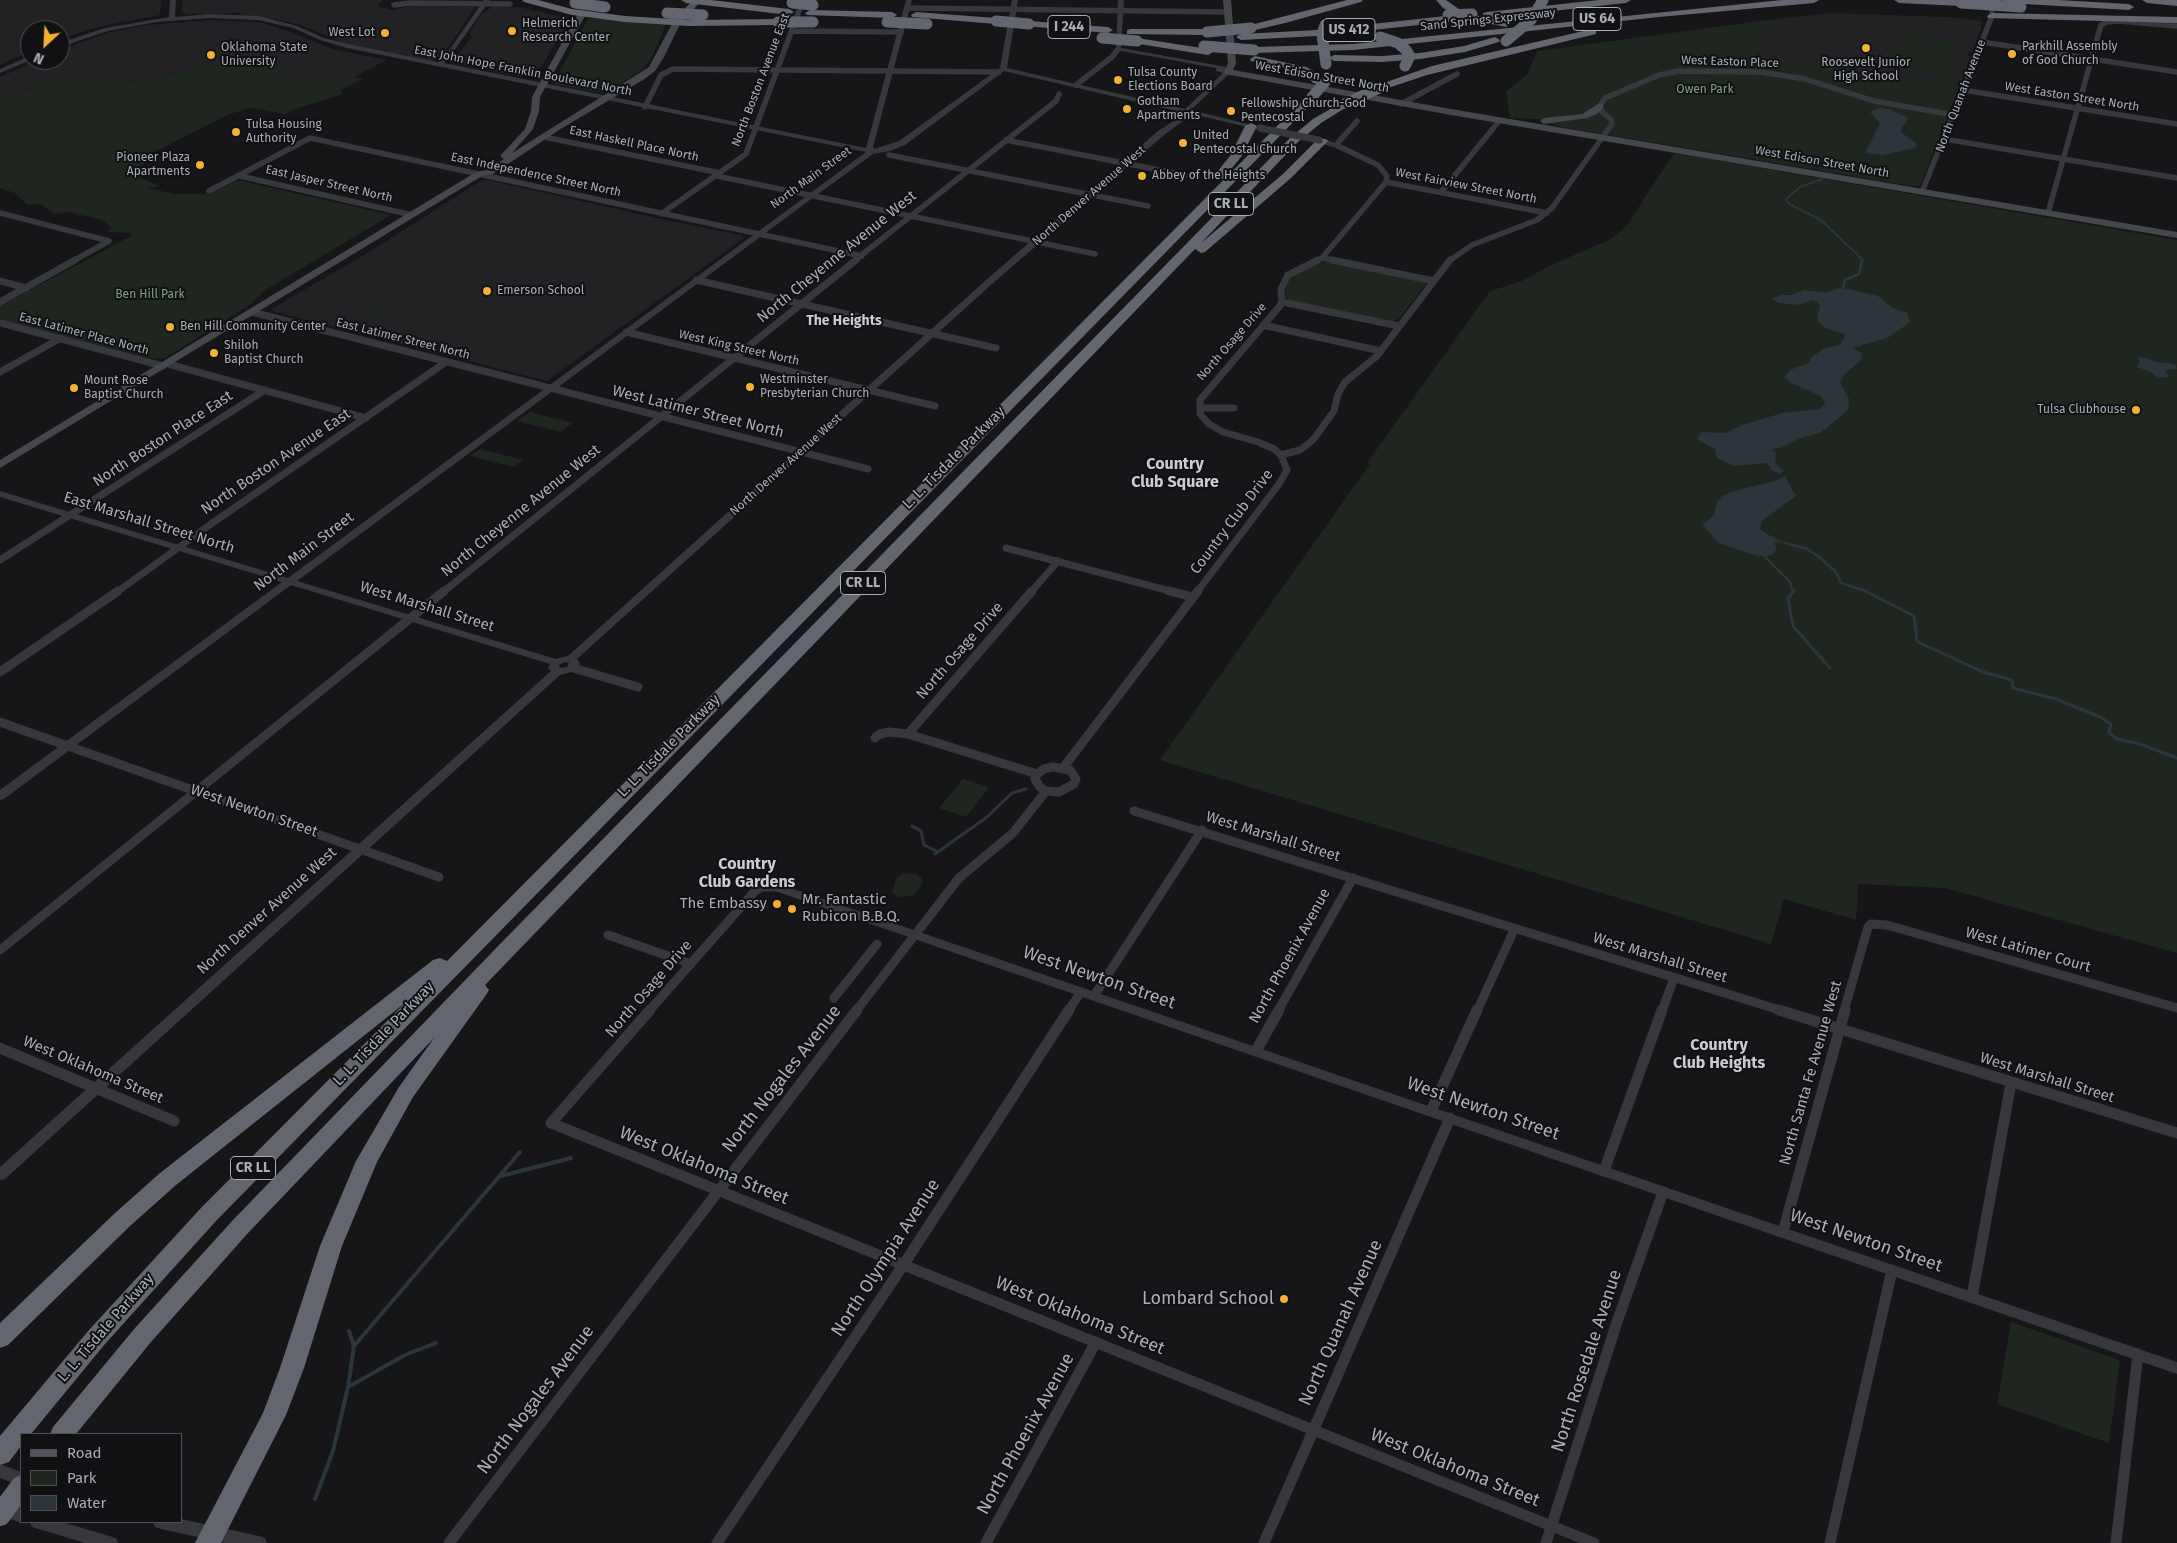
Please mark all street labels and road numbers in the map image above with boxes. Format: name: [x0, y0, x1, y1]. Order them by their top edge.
street label: Sand Springs Expressway: [1420, 6, 1556, 34]
road number: US 64: [1573, 8, 1621, 30]
street label: North Boston Avenue East: [729, 11, 793, 149]
road number: I 244: [1048, 16, 1090, 38]
road number: US 412: [1323, 18, 1375, 42]
street label: North Quanah Avenue: [1933, 38, 1989, 154]
street label: East John Hope Franklin Boulevard North: [413, 43, 633, 99]
street label: West Easton Place: [1681, 53, 1779, 71]
street label: West Edison Street North: [1254, 58, 1390, 96]
street label: West Easton Street North: [2004, 79, 2140, 115]
street label: East Haskell Place North: [568, 123, 700, 165]
street label: North Denver Avenue West: [1030, 143, 1148, 249]
street label: West Edison Street North: [1754, 143, 1890, 181]
street label: North Main Street: [768, 144, 854, 212]
street label: East Independence Street North: [450, 150, 622, 200]
street label: East Jasper Street North: [264, 162, 394, 206]
street label: West Fairview Street North: [1394, 165, 1538, 207]
street label: North Cheyenne Avenue West: [754, 187, 920, 327]
road number: CR LL: [1208, 192, 1254, 215]
street label: North Osage Drive: [1194, 300, 1270, 384]
street label: East Latimer Place North: [18, 310, 150, 358]
street label: East Latimer Street North: [335, 315, 471, 363]
street label: West King Street North: [677, 327, 801, 369]
street label: West Latimer Street North: [610, 382, 786, 442]
street label: North Boston Place East: [90, 387, 236, 491]
street label: L. L. Tisdale Parkway: [899, 403, 1009, 513]
street label: North Boston Avenue East: [198, 405, 354, 519]
street label: North Denver Avenue West: [727, 411, 845, 519]
street label: North Cheyenne Avenue West: [438, 441, 604, 581]
street label: Country Club Drive: [1187, 466, 1277, 578]
street label: East Marshall Street North: [61, 488, 237, 558]
street label: North Main Street: [250, 509, 358, 595]
road number: CR LL: [840, 572, 886, 594]
street label: West Marshall Street: [358, 578, 496, 636]
street label: North Osage Drive: [913, 599, 1007, 703]
street label: L. L. Tisdale Parkway: [614, 691, 724, 801]
street label: West Newton Street: [188, 781, 320, 841]
street label: West Marshall Street: [1204, 808, 1342, 866]
street label: North Denver Avenue West: [194, 844, 340, 978]
street label: North Phoenix Avenue: [1245, 886, 1335, 1026]
street label: West Latimer Court: [1963, 923, 2093, 977]
street label: West Marshall Street: [1591, 929, 1729, 987]
street label: North Osage Drive: [602, 937, 696, 1041]
street label: West Newton Street: [1020, 942, 1178, 1014]
street label: L. L. Tisdale Parkway: [330, 978, 438, 1090]
street label: North Santa Fe Avenue West: [1776, 979, 1846, 1167]
street label: North Nogales Avenue: [718, 1001, 846, 1157]
street label: West Oklahoma Street: [20, 1032, 166, 1108]
street label: West Marshall Street: [1978, 1049, 2116, 1107]
street label: West Newton Street: [1404, 1073, 1562, 1145]
street label: West Oklahoma Street: [616, 1122, 792, 1210]
road number: CR LL: [230, 1156, 276, 1180]
street label: North Olympia Avenue: [827, 1175, 945, 1341]
street label: West Newton Street: [1787, 1205, 1945, 1277]
street label: North Quanah Avenue: [1295, 1237, 1387, 1409]
street label: North Rosedale Avenue: [1547, 1267, 1627, 1455]
street label: L. L. Tisdale Parkway: [54, 1270, 158, 1386]
street label: West Oklahoma Street: [992, 1272, 1168, 1360]
street label: North Nogales Avenue: [473, 1321, 599, 1479]
street label: North Phoenix Avenue: [973, 1349, 1079, 1519]
street label: West Oklahoma Street: [1367, 1424, 1543, 1512]

